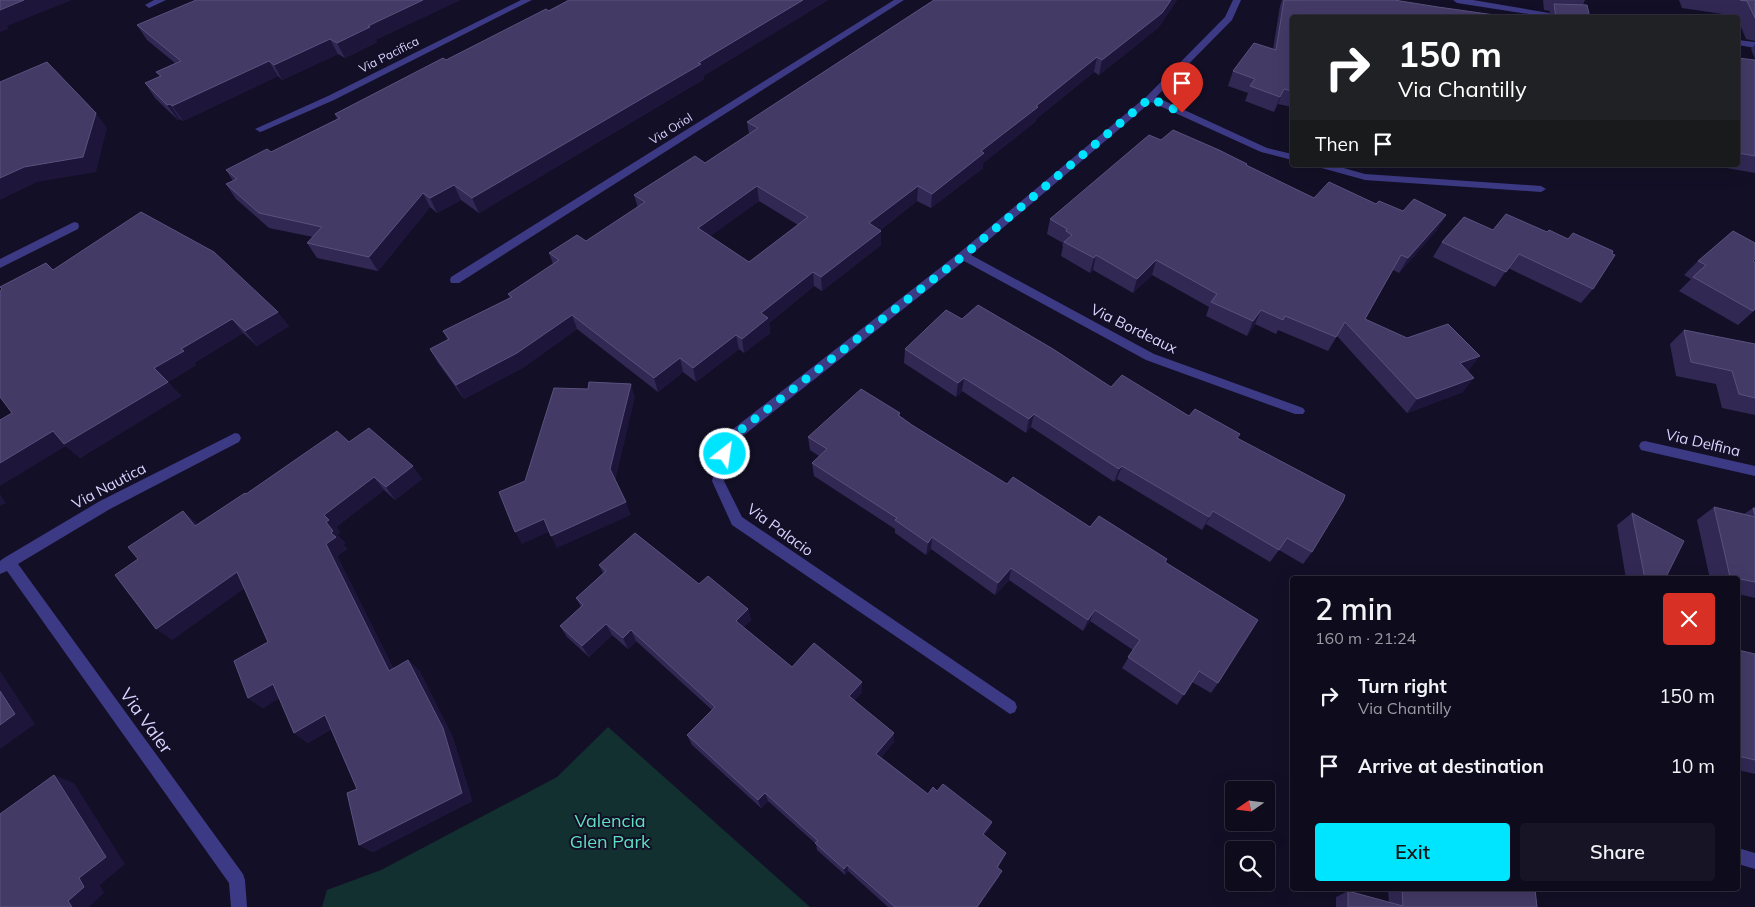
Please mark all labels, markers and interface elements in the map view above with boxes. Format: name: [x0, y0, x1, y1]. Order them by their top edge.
text: 150 m: [1398, 32, 1502, 76]
street label: Via Pacifica: [356, 33, 421, 76]
icon: right: [1315, 35, 1380, 100]
pin: [1161, 62, 1203, 113]
icon: arrive: [1168, 69, 1196, 97]
text: Via Chantilly: [1398, 75, 1527, 103]
street label: Via Oriol: [647, 110, 695, 148]
icon: arrive: [1369, 130, 1397, 158]
text: Then: [1315, 132, 1359, 156]
street label: Via Bordeaux: [1088, 299, 1181, 358]
street label: Via Delfina: [1664, 425, 1742, 460]
position arrow: [698, 427, 750, 479]
street label: Via Nautica: [69, 458, 149, 513]
street label: Via Palacio: [743, 499, 817, 560]
text: 2 min: [1315, 590, 1393, 628]
button: close: [1663, 593, 1715, 645]
text: 160 m · 21:24: [1315, 628, 1416, 648]
text: Turn right: [1358, 674, 1447, 698]
icon: right: [1315, 682, 1343, 710]
street label: Via Valer: [115, 683, 178, 758]
text: 150 m: [1659, 684, 1715, 708]
text: Via Chantilly: [1358, 698, 1452, 718]
icon: arrive: [1315, 752, 1343, 780]
text: Arrive at destination: [1358, 754, 1544, 778]
text: 10 m: [1671, 754, 1715, 778]
north arrow: [1225, 781, 1275, 831]
map controls: [1225, 781, 1275, 891]
park label: Valencia Glen Park: [570, 809, 651, 853]
button: Exit: [1315, 823, 1510, 881]
button: Share: [1520, 823, 1715, 881]
button: search: [1225, 841, 1275, 891]

